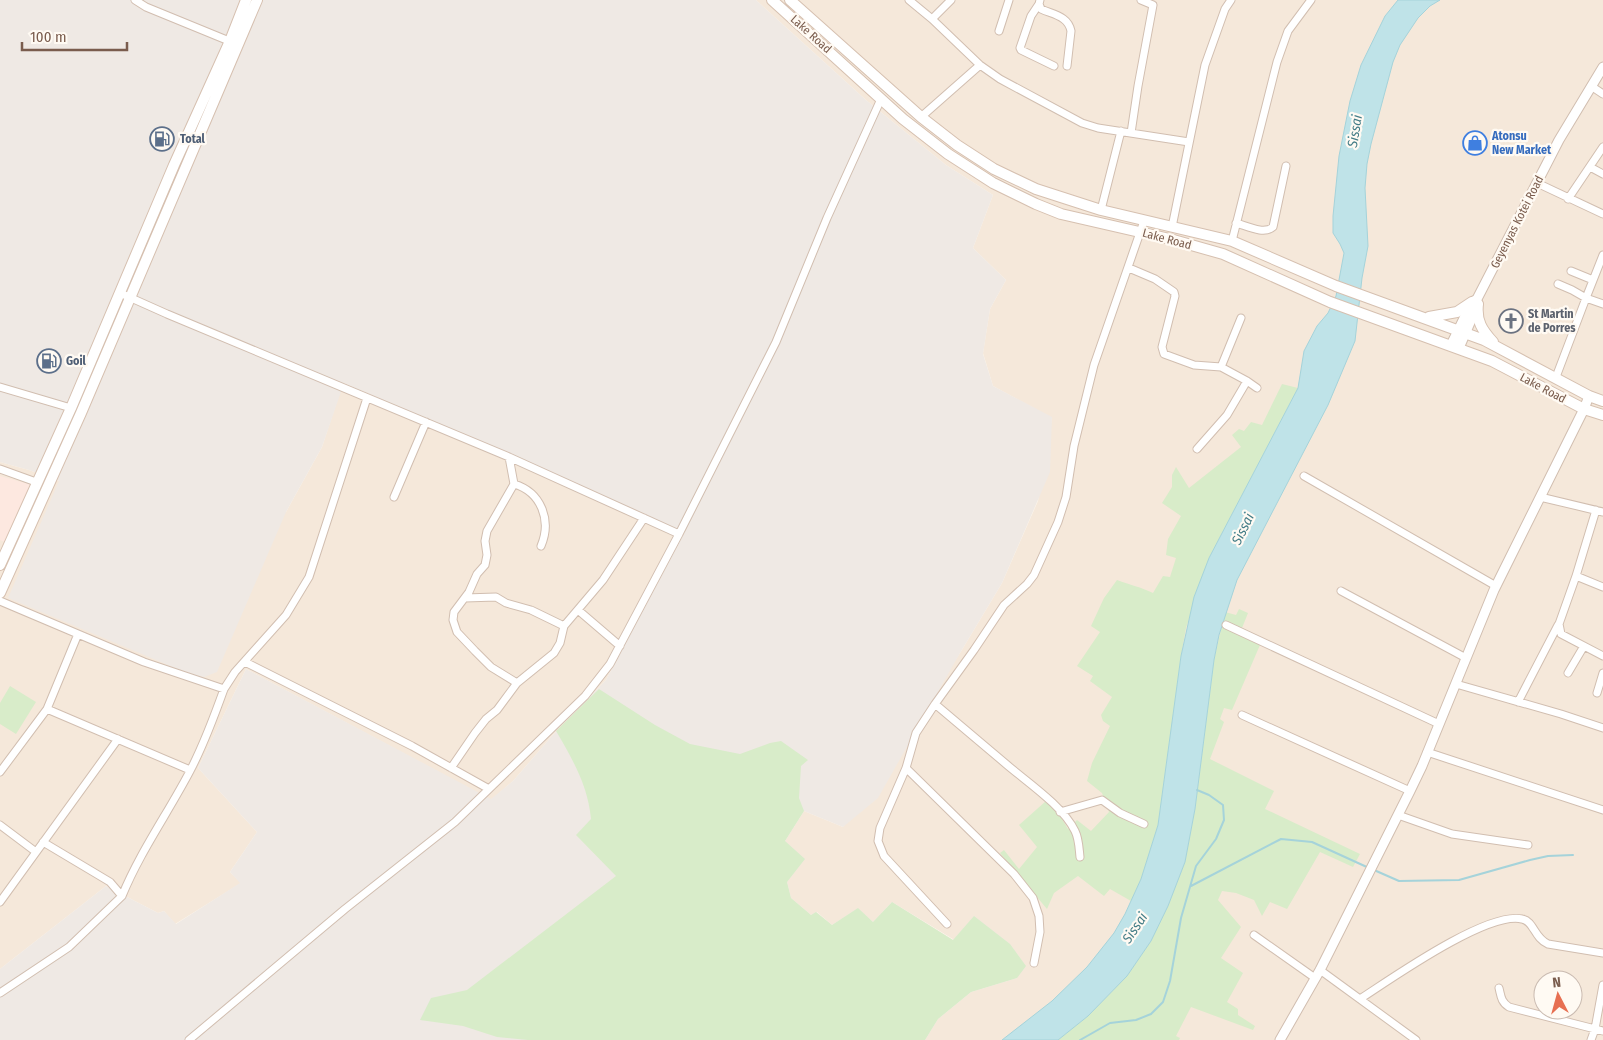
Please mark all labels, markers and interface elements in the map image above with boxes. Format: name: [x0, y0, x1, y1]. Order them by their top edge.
street label: Lake Road: [788, 12, 834, 56]
scale bar: [22, 20, 128, 52]
text: 100 m: [30, 28, 67, 46]
water label: Sissai: [1344, 113, 1366, 150]
fuel station icon: Total: [149, 126, 175, 152]
place label: Atonsu New Market: [1491, 129, 1552, 157]
shop icon: Atonsu New Market: [1462, 130, 1488, 156]
place label: Total: [180, 132, 206, 146]
street label: Geyenyas Kotei Road: [1488, 173, 1546, 271]
street label: Lake Road: [1141, 226, 1193, 252]
place label: St Martin de Porres: [1528, 307, 1576, 335]
church icon: St Martin de Porres: [1498, 308, 1524, 334]
fuel station icon: Goil: [36, 348, 62, 374]
place label: Goil: [66, 354, 87, 368]
street label: Lake Road: [1518, 370, 1568, 406]
water label: Sissai: [1228, 510, 1258, 548]
water label: Sissai: [1118, 909, 1152, 947]
north arrow: [1533, 970, 1583, 1020]
text: N: [1552, 974, 1562, 991]

